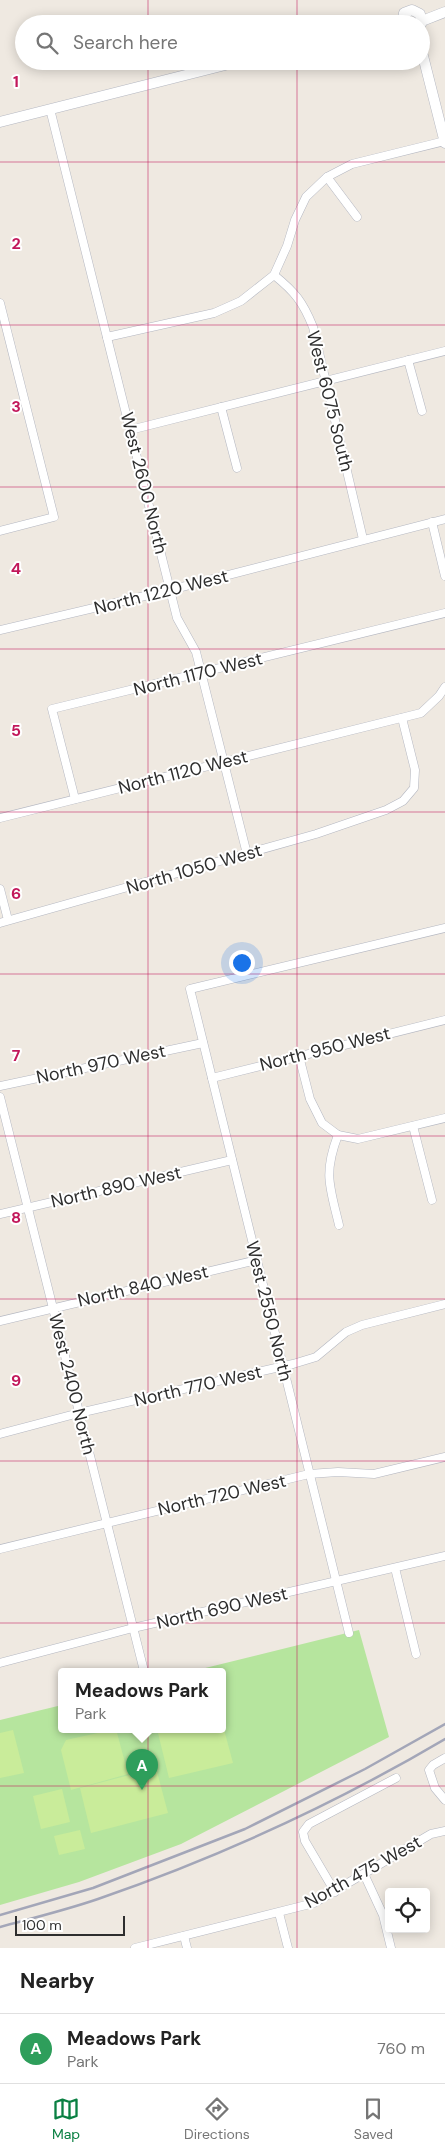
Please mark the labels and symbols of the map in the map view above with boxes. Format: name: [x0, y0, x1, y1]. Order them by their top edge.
text: 1: [13, 71, 19, 92]
text: 2: [11, 233, 21, 254]
street label: West 6075 South: [301, 328, 359, 474]
text: 3: [11, 396, 21, 417]
street label: West 2600 North: [115, 410, 173, 556]
text: 4: [11, 558, 21, 579]
street label: North 1220 West: [91, 564, 231, 620]
street label: North 1170 West: [131, 646, 265, 702]
text: 5: [11, 720, 21, 741]
street label: North 1120 West: [116, 744, 250, 800]
street label: North 1050 West: [123, 838, 265, 900]
text: 6: [11, 883, 21, 904]
your location: [229, 950, 255, 976]
street label: North 950 West: [257, 1021, 393, 1077]
street label: North 970 West: [34, 1039, 168, 1089]
text: 7: [12, 1045, 21, 1066]
street label: North 890 West: [48, 1160, 184, 1214]
text: 8: [11, 1207, 21, 1228]
street label: West 2550 North: [240, 1238, 298, 1384]
street label: North 840 West: [75, 1259, 211, 1313]
street label: West 2400 North: [43, 1311, 101, 1457]
street label: North 770 West: [132, 1360, 264, 1412]
text: 9: [11, 1370, 21, 1391]
street label: North 720 West: [156, 1469, 288, 1521]
street label: North 690 West: [154, 1581, 290, 1635]
pin: A: [126, 1749, 158, 1790]
street label: North 475 West: [300, 1830, 426, 1914]
scale bar: [15, 1913, 125, 1936]

